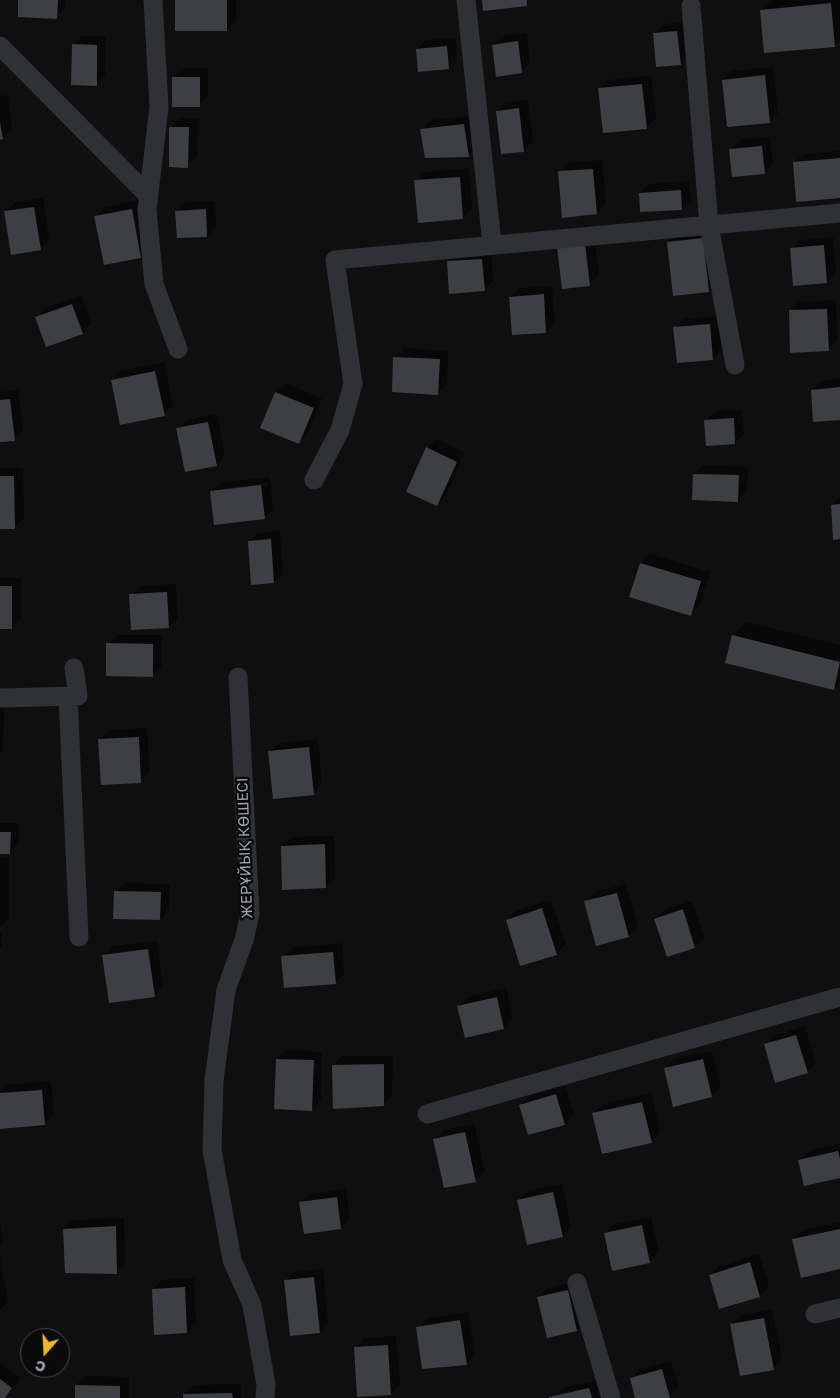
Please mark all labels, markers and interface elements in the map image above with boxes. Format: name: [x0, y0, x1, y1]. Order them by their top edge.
street label: ЖЕРҰЙЫҚ КӨШЕСІ: [234, 777, 256, 919]
north arrow: [20, 1328, 70, 1378]
text: С: [33, 1357, 48, 1376]

